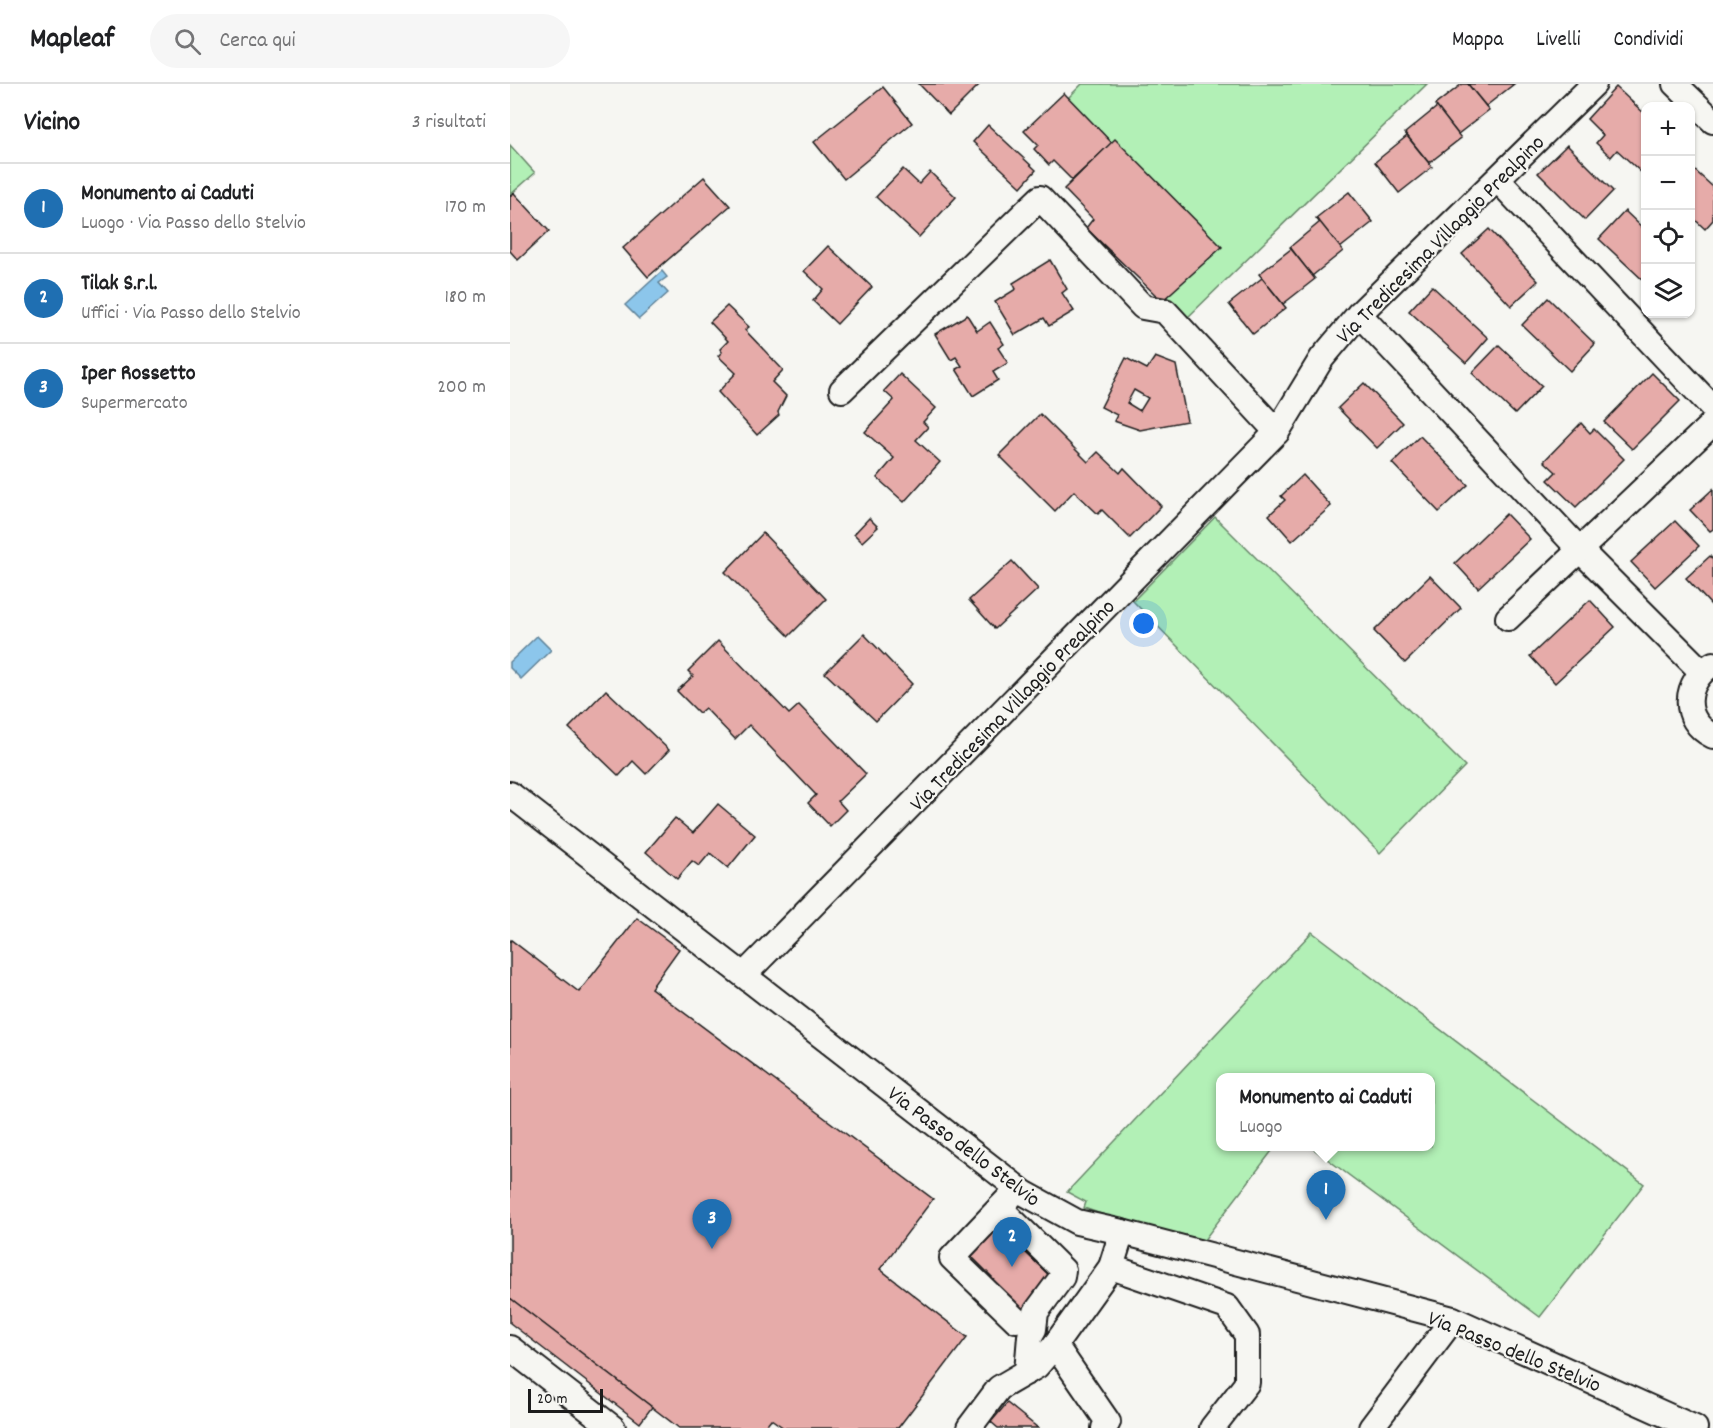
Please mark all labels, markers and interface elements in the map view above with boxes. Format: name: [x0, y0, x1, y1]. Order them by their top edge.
search box: [150, 14, 570, 68]
text: Mapleaf: [30, 21, 114, 61]
icon: search: [171, 25, 204, 58]
text: Cerca qui: [219, 26, 296, 57]
text: Mappa: [1452, 26, 1503, 56]
text: Livelli: [1536, 26, 1581, 56]
text: Condividi: [1614, 26, 1683, 56]
map controls: [1641, 102, 1695, 318]
button: +: [1641, 102, 1695, 156]
text: Vicino: [24, 105, 80, 142]
text: 3 risultati: [412, 109, 486, 137]
street label: Via Tredicesima Villaggio Prealpino: [1330, 129, 1553, 352]
button: −: [1641, 156, 1695, 210]
text: Monumento ai Caduti: [81, 179, 254, 210]
text: 1: [41, 194, 46, 222]
text: 170 m: [445, 194, 486, 222]
text: Luogo · Via Passo dello Stelvio: [81, 210, 306, 238]
button: locate: [1641, 210, 1695, 264]
button: layers: [1641, 264, 1695, 318]
text: Tilak S.r.l.: [81, 269, 158, 300]
text: 2: [39, 284, 48, 312]
text: 180 m: [444, 284, 486, 312]
text: Uffici · Via Passo dello Stelvio: [81, 300, 301, 328]
text: Iper Rossetto: [81, 359, 196, 390]
text: 3: [39, 374, 48, 402]
text: 200 m: [437, 374, 486, 402]
text: Supermercato: [81, 390, 188, 418]
street label: Via Tredicesima Villaggio Prealpino: [904, 593, 1123, 819]
your location: [1129, 609, 1158, 638]
popup: [1216, 1073, 1435, 1151]
street label: Via Passo dello Stelvio: [880, 1080, 1046, 1216]
text: Monumento ai Caduti: [1239, 1083, 1412, 1114]
text: Luogo: [1239, 1114, 1283, 1142]
pin: 1: [1306, 1170, 1346, 1220]
pin: 3: [692, 1200, 732, 1249]
pin: 2: [992, 1218, 1032, 1267]
street label: Via Passo dello Stelvio: [1422, 1304, 1605, 1402]
scale bar: [528, 1386, 603, 1414]
text: 20 m: [537, 1388, 567, 1411]

